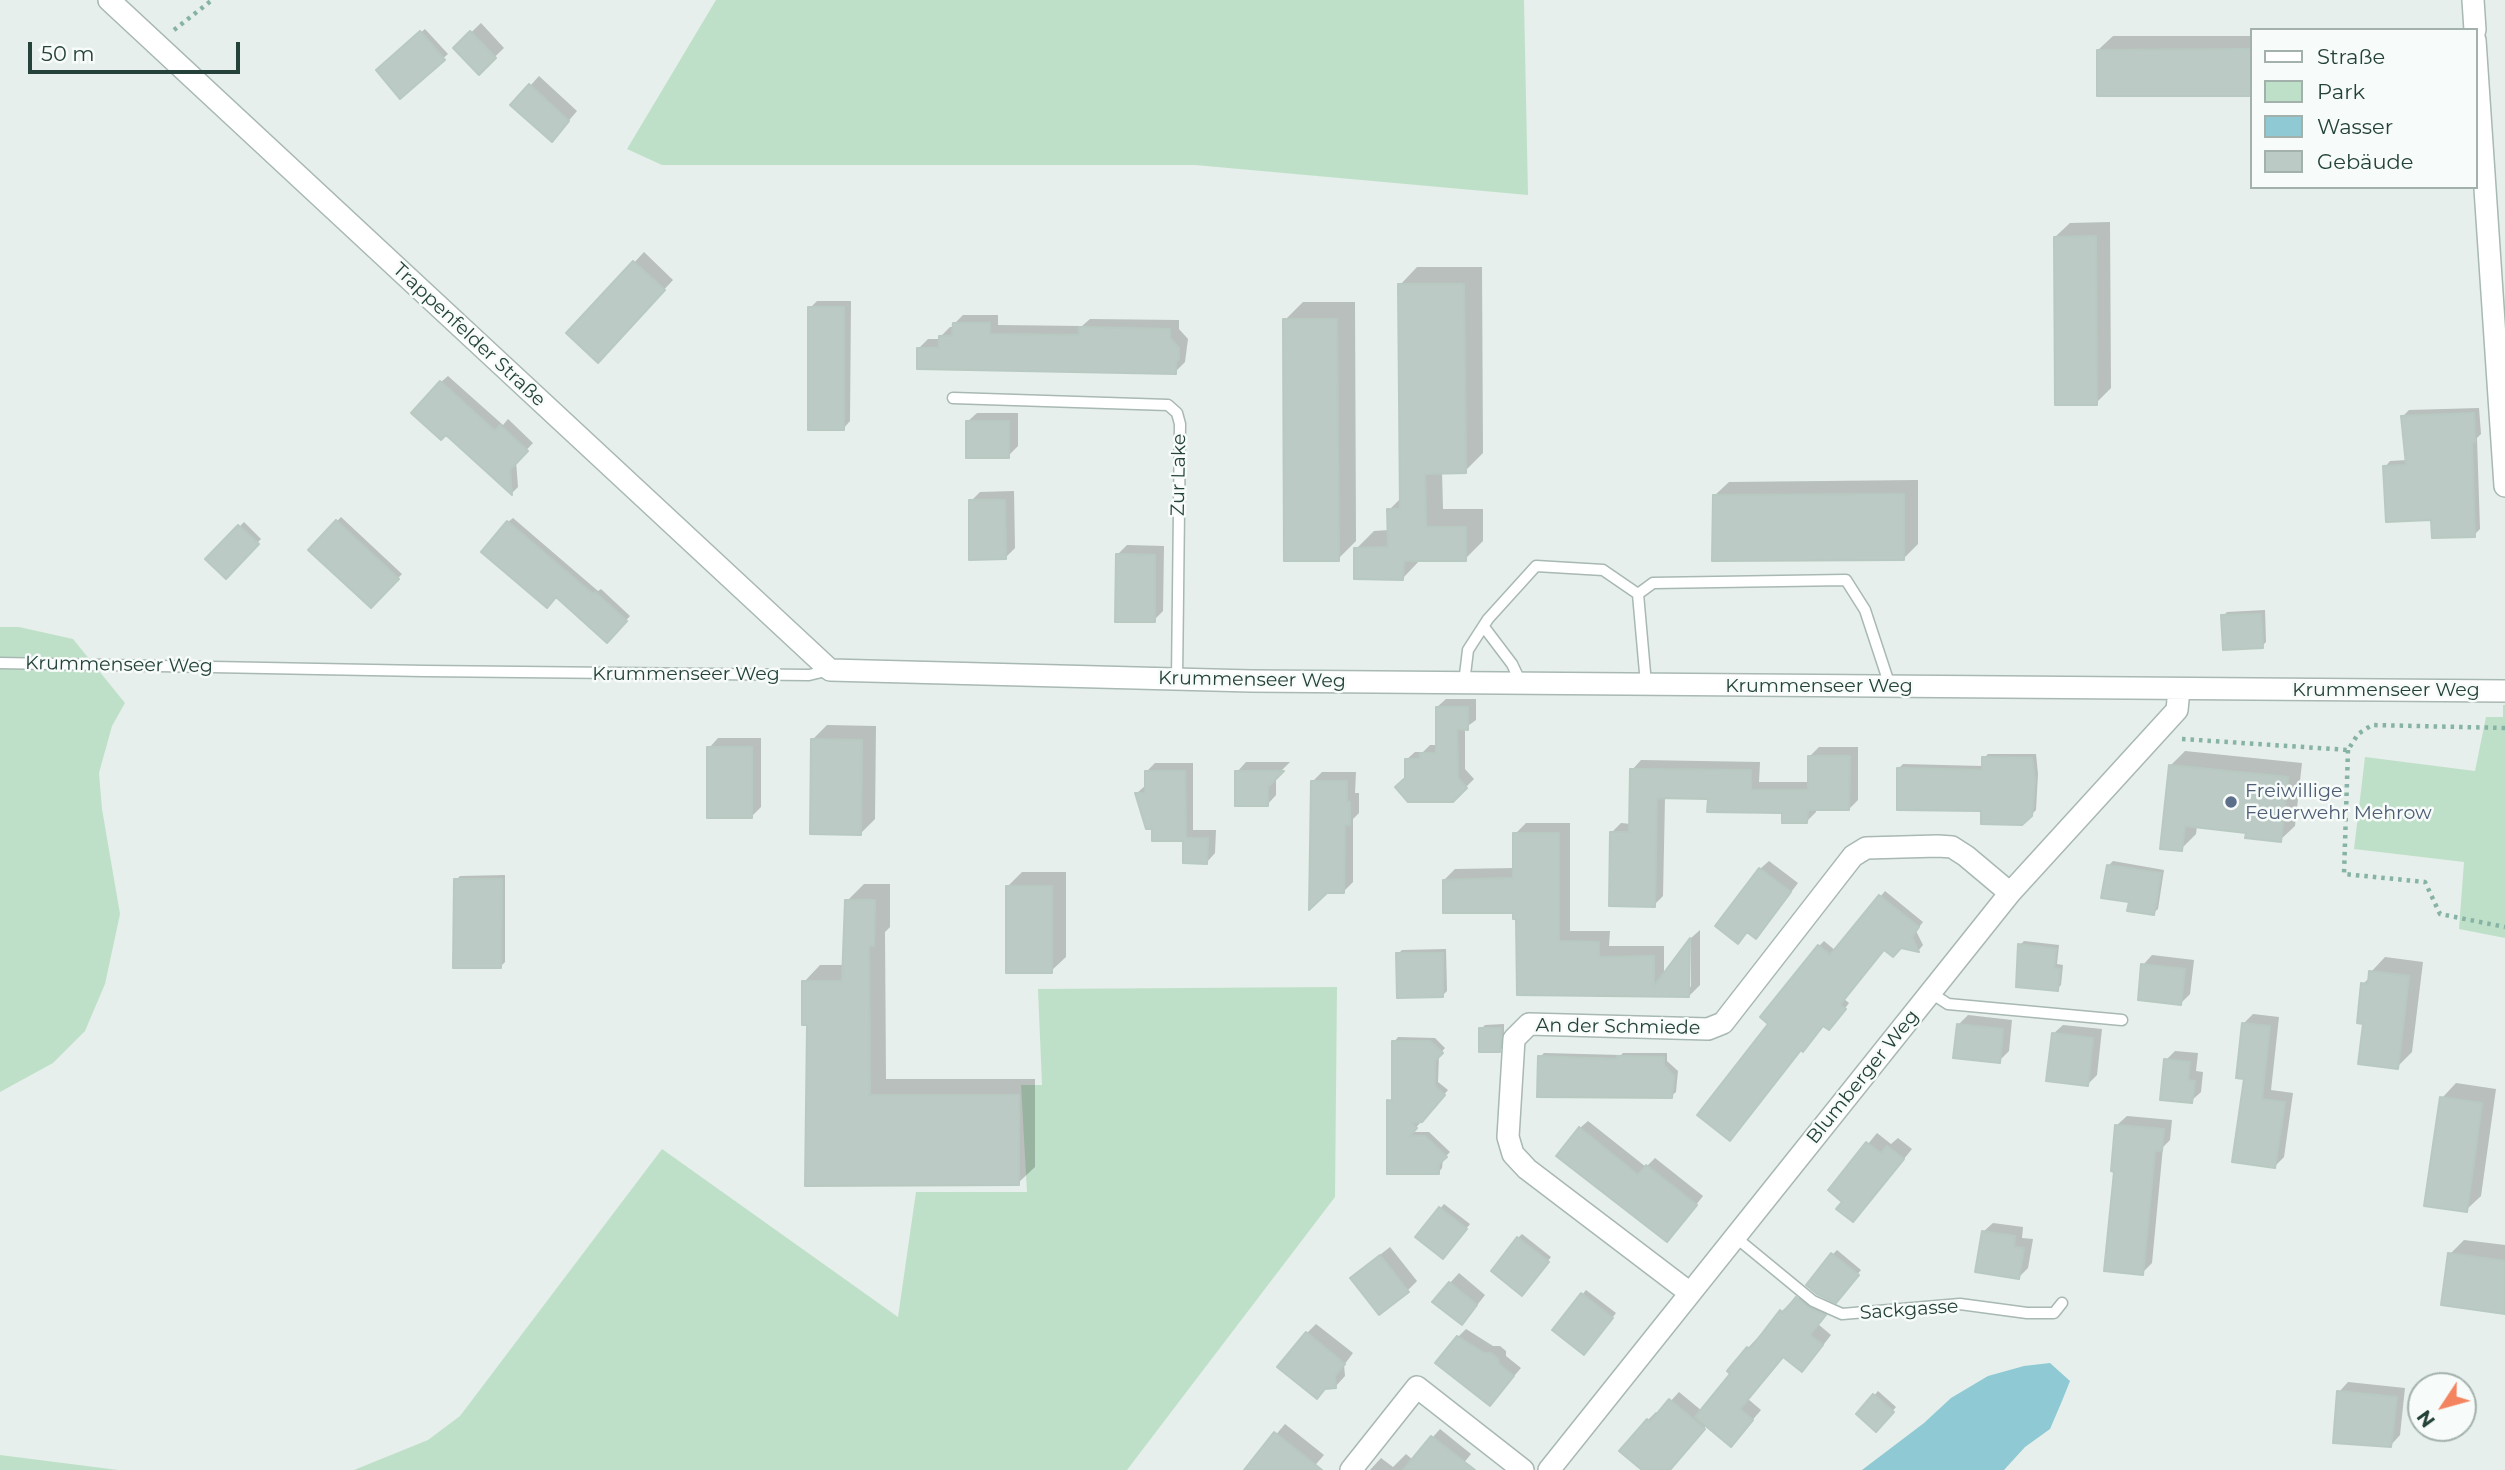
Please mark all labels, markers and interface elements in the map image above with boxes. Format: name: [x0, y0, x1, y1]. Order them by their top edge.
scale bar: [32, 28, 243, 72]
legend: [2250, 28, 2477, 189]
text: 50 m: [41, 41, 95, 66]
text: Straße: [2317, 44, 2385, 69]
text: Park: [2317, 79, 2365, 104]
text: Wasser: [2317, 114, 2393, 139]
text: Gebäude: [2317, 149, 2414, 174]
street label: Trappenfelder Straße: [388, 258, 550, 412]
street label: Zur Lake: [1167, 434, 1191, 516]
street label: Krummenseer Weg: [25, 652, 213, 678]
street label: Krummenseer Weg: [592, 663, 780, 685]
street label: Krummenseer Weg: [1158, 667, 1346, 693]
street label: Krummenseer Weg: [1725, 675, 1913, 697]
street label: Krummenseer Weg: [2292, 679, 2480, 701]
place label: Freiwillige Feuerwehr Mehrow: [2245, 780, 2432, 824]
marker: Freiwillige Feuerwehr Mehrow: [2223, 794, 2239, 810]
street label: Blumberger Weg: [1802, 1005, 1924, 1149]
street label: An der Schmiede: [1536, 1014, 1700, 1040]
street label: Sackgasse: [1859, 1295, 1959, 1325]
north arrow: [2407, 1372, 2477, 1442]
text: N: [2412, 1405, 2440, 1431]

